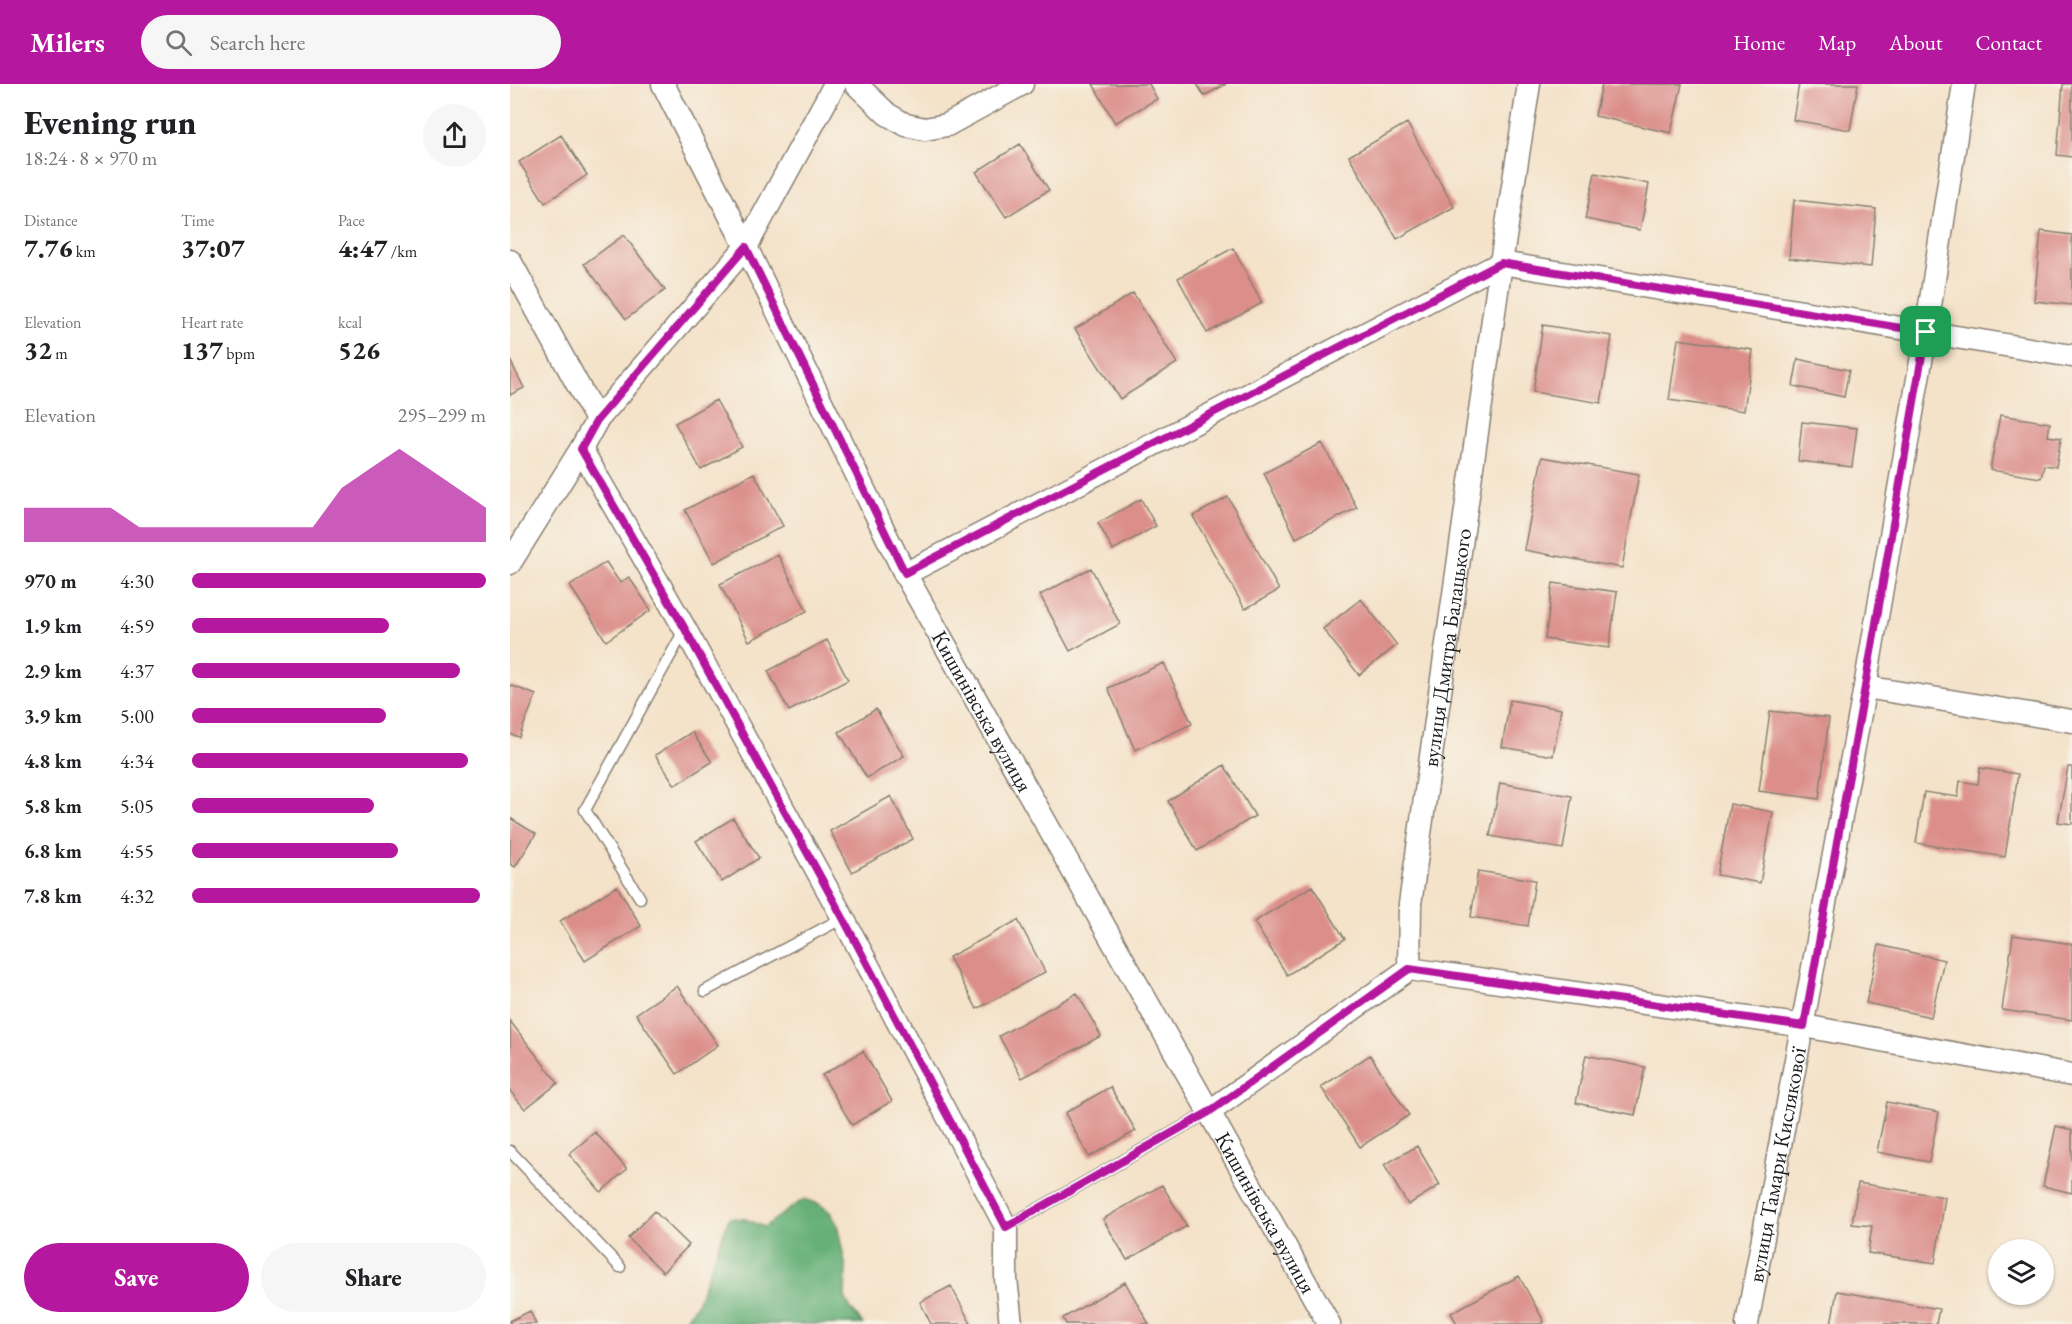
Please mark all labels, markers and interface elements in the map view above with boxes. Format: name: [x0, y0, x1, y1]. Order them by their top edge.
search box: [141, 15, 561, 69]
text: Milers: [30, 24, 105, 60]
icon: search: [162, 26, 195, 59]
text: Search here: [210, 28, 305, 57]
text: Home: [1733, 29, 1785, 56]
text: Map: [1818, 29, 1856, 56]
text: About: [1889, 29, 1942, 56]
text: Contact: [1975, 29, 2042, 56]
text: Evening run: [24, 101, 196, 144]
button: share: [423, 104, 486, 167]
text: 18:24 · 8 × 970 m: [24, 145, 157, 171]
text: Distance: [24, 210, 77, 231]
text: Time: [181, 210, 214, 231]
text: Pace: [338, 210, 365, 231]
text: 7.76: [24, 231, 73, 265]
text: 37:07: [181, 231, 245, 265]
text: 4:47: [338, 231, 388, 265]
text: km: [73, 241, 96, 262]
text: /km: [388, 241, 417, 262]
pin: [1900, 306, 1951, 357]
text: Elevation: [24, 312, 82, 333]
text: Heart rate: [181, 312, 243, 333]
text: kcal: [338, 312, 362, 333]
icon: arrive: [1909, 315, 1942, 348]
text: 32: [24, 333, 52, 367]
text: 137: [181, 333, 223, 367]
text: 526: [338, 333, 380, 367]
text: m: [52, 343, 68, 364]
text: bpm: [223, 343, 255, 364]
text: Elevation: [24, 402, 96, 428]
text: 295–299 m: [398, 402, 486, 428]
street label: вулиця Дмитра Балацького: [1416, 526, 1478, 769]
text: 970 m: [24, 568, 77, 594]
text: 4:30: [120, 568, 154, 594]
text: 1.9 km: [24, 613, 82, 639]
text: 4:59: [120, 613, 154, 639]
street label: Кишинівська вулиця: [925, 625, 1039, 797]
text: 2.9 km: [24, 658, 82, 684]
text: 4:37: [120, 658, 154, 684]
text: 3.9 km: [24, 703, 82, 729]
text: 5:00: [120, 703, 154, 729]
text: 4.8 km: [24, 748, 82, 774]
text: 4:34: [120, 748, 154, 774]
text: 5.8 km: [24, 793, 82, 819]
text: 5:05: [120, 793, 154, 819]
text: 6.8 km: [24, 838, 82, 864]
text: 4:55: [120, 838, 154, 864]
text: 7.8 km: [24, 883, 82, 909]
text: 4:32: [120, 883, 154, 909]
street label: вулиця Тамари Кислякової: [1741, 1044, 1813, 1285]
street label: Кишинівська вулиця: [1208, 1127, 1323, 1299]
map controls: [1988, 1239, 2054, 1305]
button: layers: [1988, 1239, 2054, 1305]
button: Save: [24, 1243, 249, 1312]
button: Share: [261, 1243, 486, 1312]

